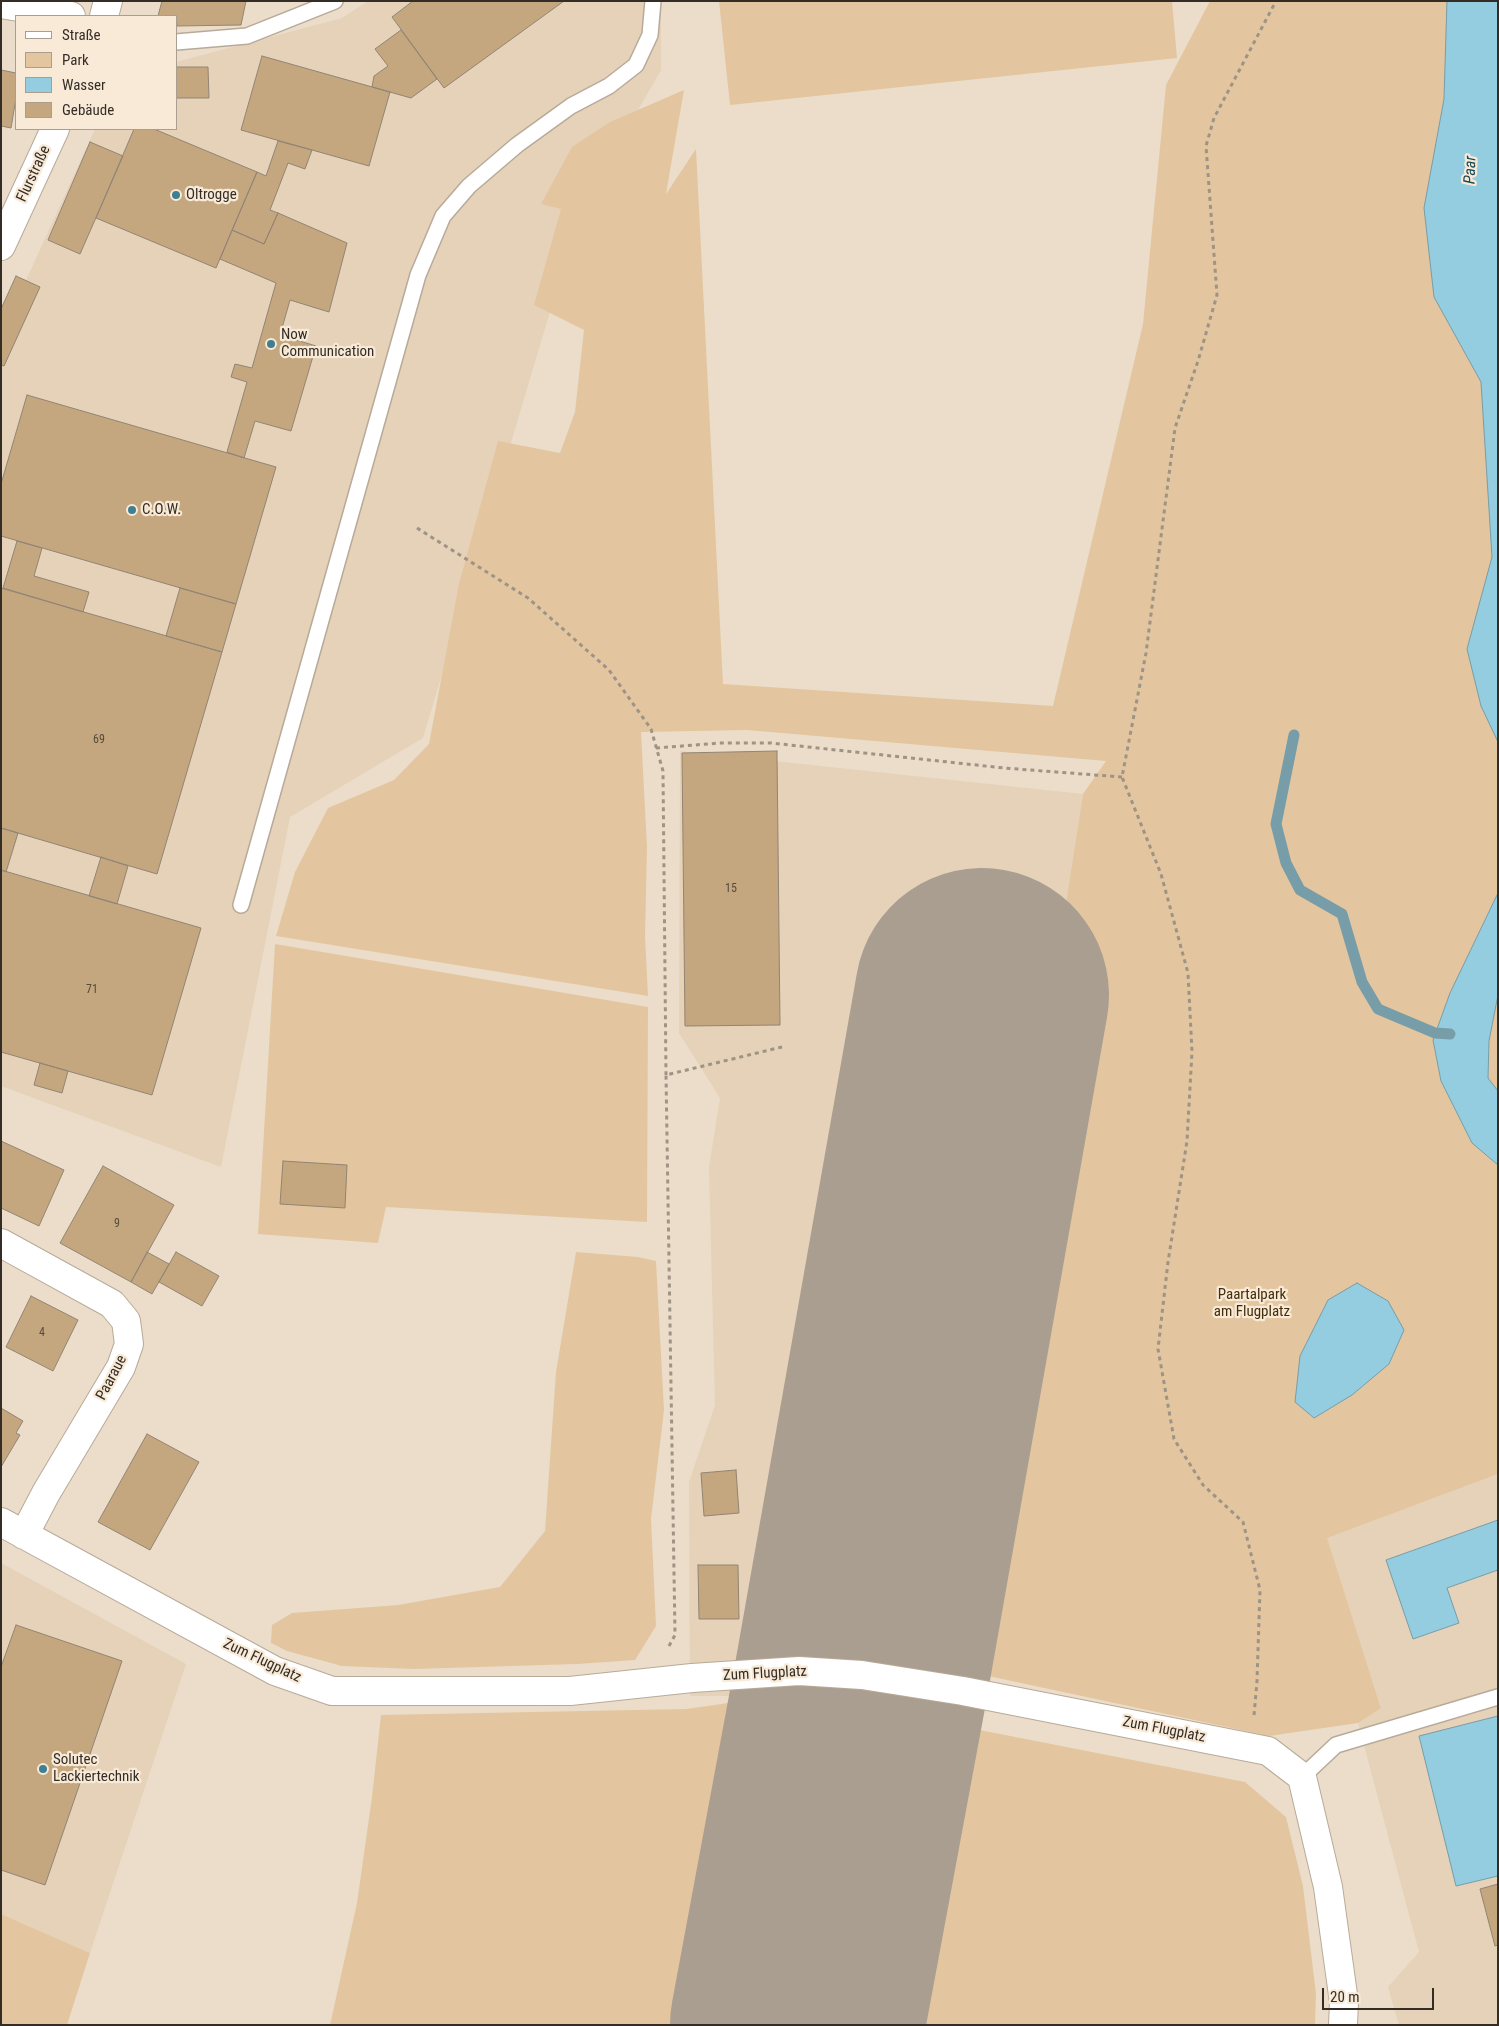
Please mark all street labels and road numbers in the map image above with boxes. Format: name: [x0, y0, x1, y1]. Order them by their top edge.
street label: Flurstraße: [13, 143, 55, 205]
street label: Paaraue: [93, 1352, 131, 1404]
street label: Zum Flugplatz: [220, 1635, 304, 1687]
street label: Zum Flugplatz: [723, 1663, 807, 1685]
street label: Zum Flugplatz: [1121, 1713, 1207, 1747]

